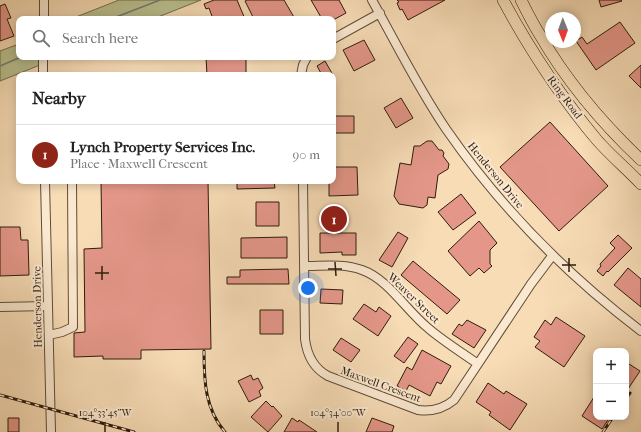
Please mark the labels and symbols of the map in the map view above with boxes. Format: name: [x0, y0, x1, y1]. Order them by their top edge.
north arrow: [545, 12, 581, 48]
street label: Ring Road: [544, 73, 586, 122]
street label: Henderson Drive: [465, 140, 527, 212]
pin: 1: [321, 204, 347, 234]
street label: Henderson Drive: [30, 266, 45, 348]
street label: Weaver Street: [384, 270, 442, 326]
your location: [298, 278, 318, 298]
street label: Maxwell Crescent: [339, 364, 423, 405]
text: 104°33'45"W: [79, 407, 132, 419]
text: 104°34'00"W: [310, 407, 367, 419]

